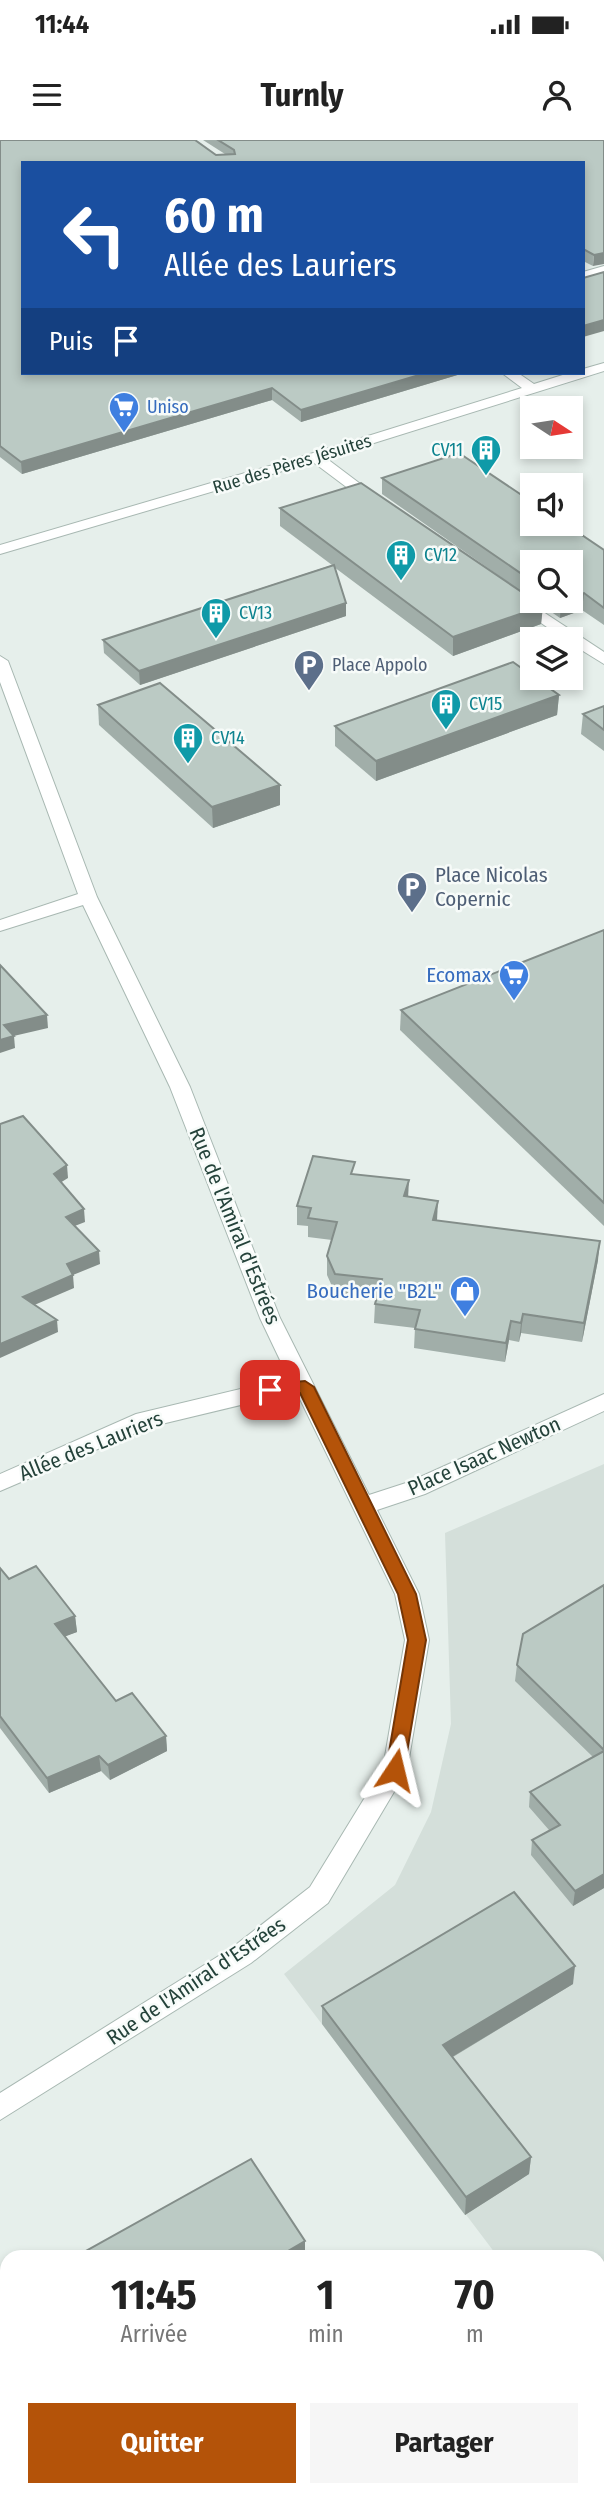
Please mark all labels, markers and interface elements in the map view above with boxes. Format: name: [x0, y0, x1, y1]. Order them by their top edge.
text: 11:44: [35, 9, 89, 40]
icon: menu: [28, 76, 66, 114]
text: Turnly: [260, 76, 344, 114]
icon: person: [538, 76, 576, 114]
text: 60 m: [164, 186, 264, 245]
icon: left: [49, 189, 140, 280]
text: Allée des Lauriers: [164, 246, 397, 284]
icon: arrive: [107, 322, 145, 360]
text: Puis: [49, 326, 93, 357]
supermarket icon: Uniso: [107, 390, 141, 434]
place label: Uniso: [147, 396, 189, 418]
north arrow: [520, 396, 583, 458]
map controls: [520, 396, 583, 690]
street label: Rue des Pères Jésuites: [210, 429, 374, 499]
building icon: CV11: [469, 433, 503, 477]
place label: CV11: [431, 439, 463, 461]
button: sound: [520, 473, 583, 536]
building icon: CV12: [384, 538, 418, 582]
place label: CV12: [424, 544, 457, 566]
button: search: [520, 550, 583, 613]
building icon: CV13: [199, 596, 233, 640]
place label: CV13: [239, 602, 272, 624]
button: layers: [520, 627, 583, 690]
parking icon: Place Appolo: [292, 648, 326, 692]
place label: Place Appolo: [332, 654, 427, 676]
building icon: CV15: [429, 687, 463, 731]
place label: CV15: [469, 693, 502, 715]
building icon: CV14: [171, 721, 205, 765]
place label: CV14: [211, 727, 245, 749]
place label: Place Nicolas Copernic: [435, 862, 548, 912]
parking icon: Place Nicolas Copernic: [395, 870, 429, 914]
supermarket icon: Ecomax: [497, 958, 531, 1002]
place label: Ecomax: [426, 962, 492, 988]
street label: Rue de l'Amiral d'Estrées: [184, 1124, 286, 1328]
shop icon: Boucherie "B2L": [448, 1274, 482, 1318]
place label: Boucherie "B2L": [307, 1278, 442, 1304]
pin: [240, 1360, 300, 1420]
icon: arrive: [251, 1371, 289, 1409]
street label: Allée des Lauriers: [15, 1405, 167, 1487]
street label: Place Isaac Newton: [403, 1411, 565, 1501]
position arrow: [358, 1733, 432, 1807]
street label: Rue de l'Amiral d'Estrées: [102, 1911, 291, 2051]
text: 11:45: [111, 2270, 197, 2320]
text: 1: [317, 2270, 335, 2320]
text: 70: [455, 2270, 495, 2320]
text: Arrivée: [121, 2320, 187, 2348]
text: min: [308, 2320, 344, 2348]
text: m: [466, 2320, 484, 2348]
button: Quitter: [28, 2403, 296, 2483]
button: Partager: [310, 2403, 578, 2483]

